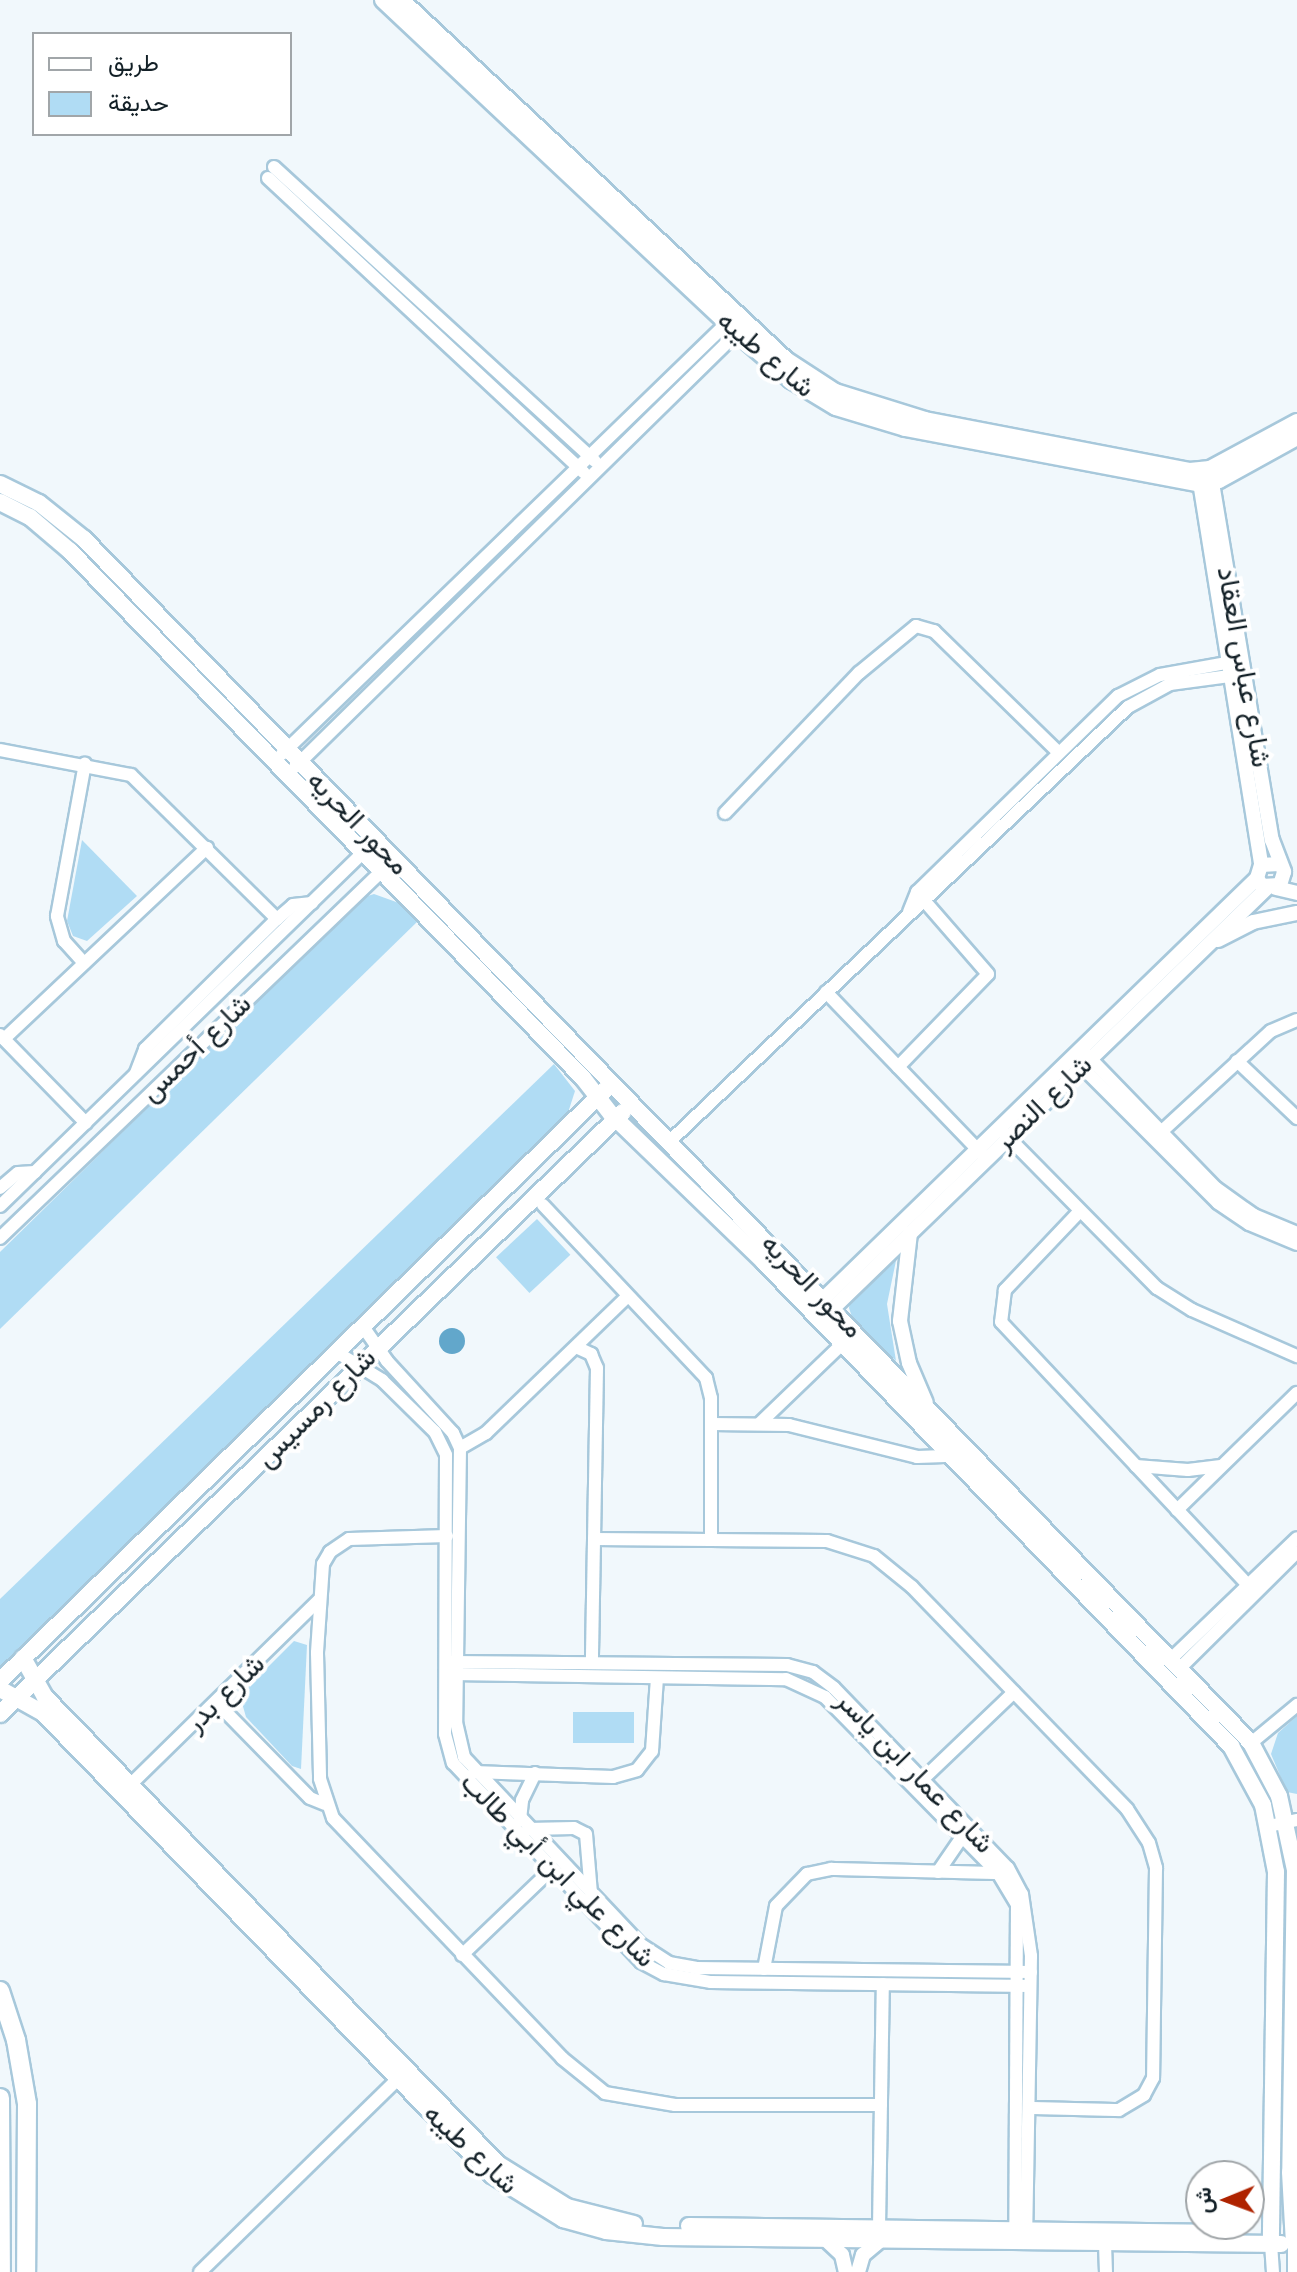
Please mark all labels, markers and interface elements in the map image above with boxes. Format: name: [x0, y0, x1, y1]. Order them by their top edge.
legend: [32, 32, 292, 136]
text: طريق: [108, 45, 159, 80]
text: حديقة: [108, 85, 169, 120]
street label: شارع طيبه: [710, 303, 822, 405]
street label: شارع عباس العقاد: [1210, 564, 1278, 770]
street label: محور الحريه: [300, 764, 416, 882]
street label: شارع أحمس: [134, 987, 258, 1109]
street label: شارع النصر: [987, 1048, 1099, 1158]
street label: محور الحريه: [754, 1227, 870, 1345]
street label: شارع رمسيس: [249, 1341, 383, 1475]
street label: شارع بدر: [178, 1647, 272, 1739]
street label: شارع عمار ابن ياسر: [829, 1684, 1001, 1860]
street label: شارع علي ابن أبي طالب: [454, 1766, 662, 1974]
street label: شارع طيبه: [417, 2097, 525, 2201]
north arrow: [1185, 2160, 1265, 2240]
text: ش: [1187, 2187, 1219, 2214]

